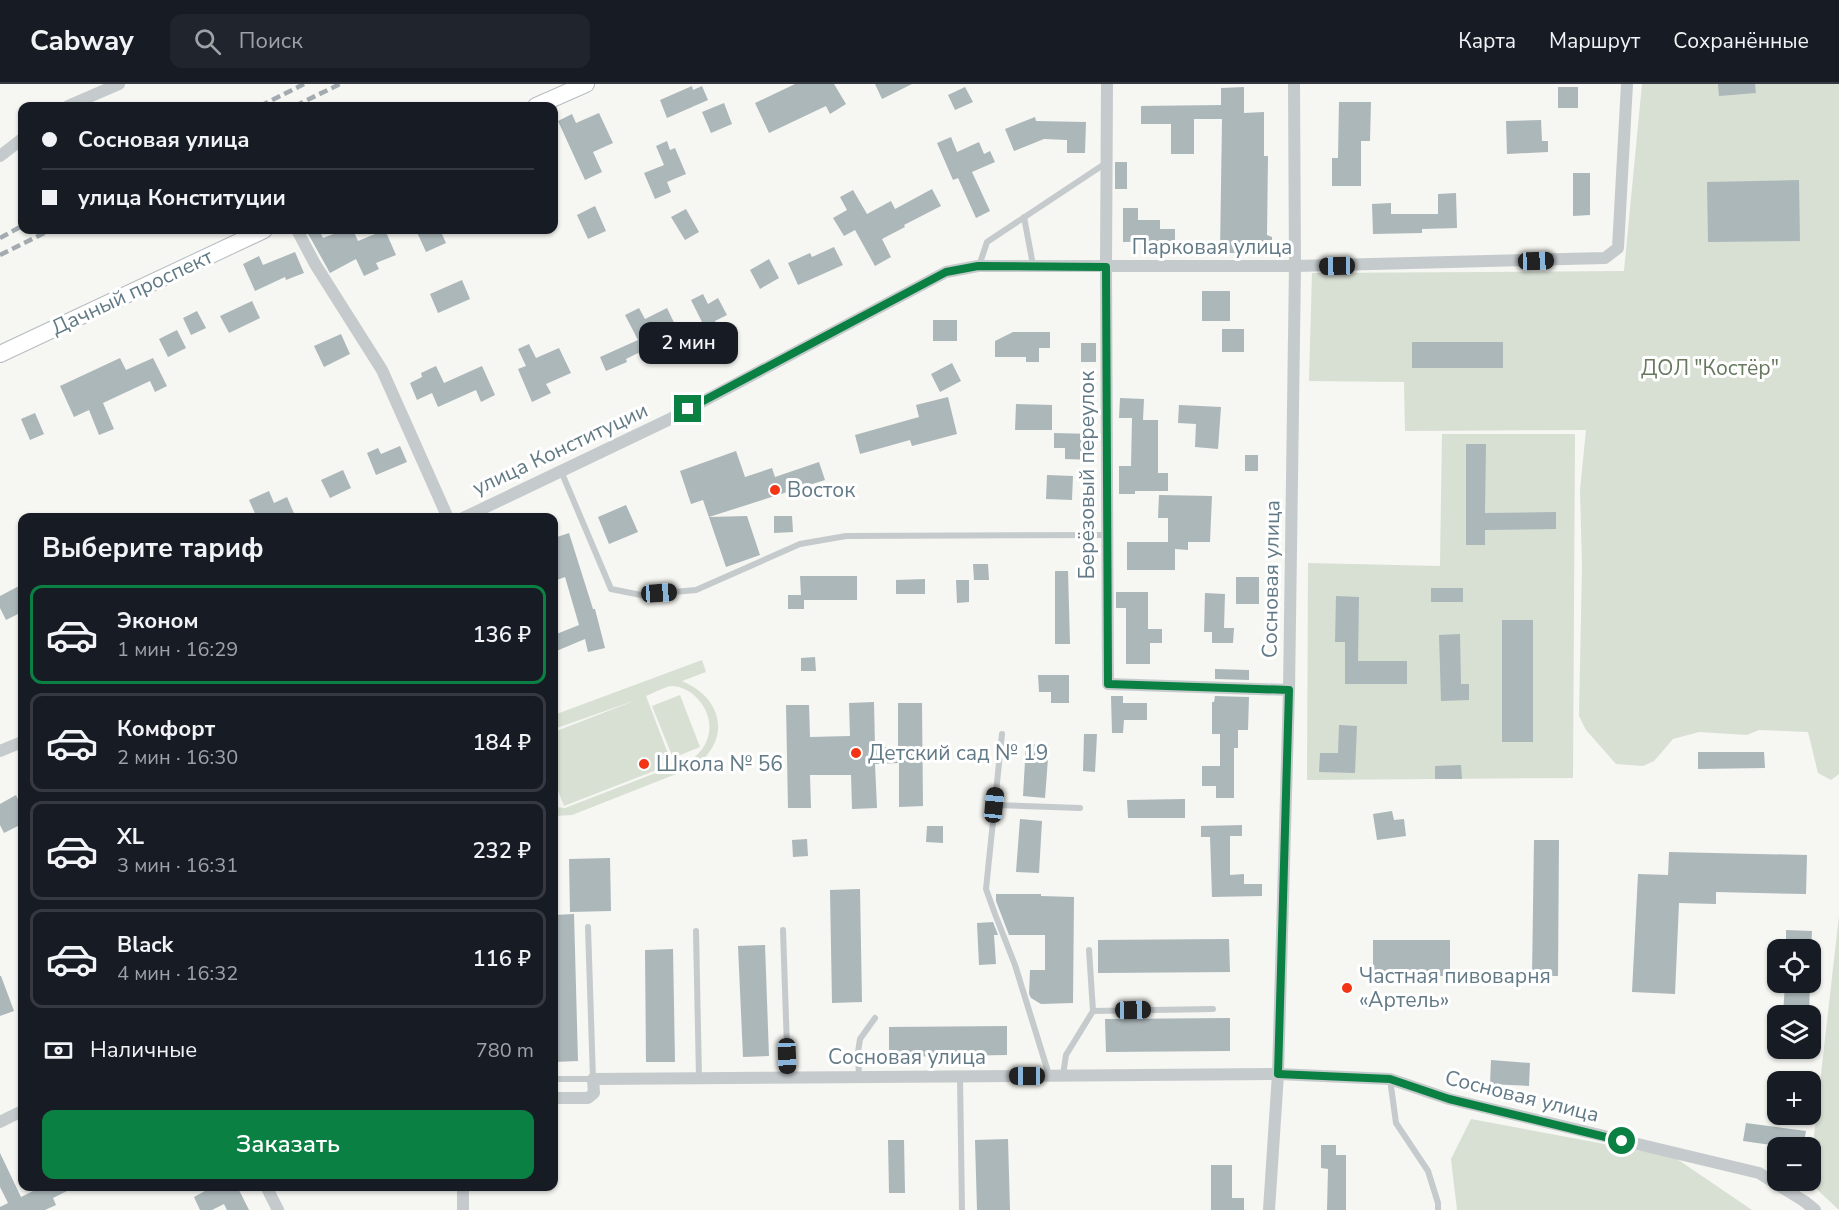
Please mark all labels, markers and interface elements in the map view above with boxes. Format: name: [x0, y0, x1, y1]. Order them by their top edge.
search box: [170, 14, 590, 68]
text: Cabway: [30, 22, 134, 60]
icon: search: [191, 25, 224, 58]
text: Поиск: [239, 26, 303, 56]
text: Карта: [1458, 27, 1516, 55]
text: Маршрут: [1549, 27, 1640, 55]
text: Сохранённые: [1673, 27, 1809, 55]
text: Сосновая улица: [78, 125, 250, 155]
text: улица Конституции: [78, 183, 286, 213]
street label: Парковая улица: [1132, 233, 1292, 261]
street label: Дачный проспект: [47, 242, 218, 342]
car: [1518, 251, 1554, 271]
car: [1319, 257, 1355, 275]
callout: 2 мин: [638, 322, 738, 364]
text: 2 мин: [661, 329, 716, 356]
park label: ДОЛ "Костёр": [1641, 354, 1779, 382]
street label: Берёзовый переулок: [1073, 370, 1101, 579]
route end: [674, 395, 701, 422]
street label: улица Конституции: [468, 396, 652, 502]
place label: Восток: [787, 476, 856, 504]
marker: Восток: [768, 483, 782, 497]
street label: Сосновая улица: [1256, 500, 1286, 658]
text: Выберите тариф: [42, 530, 264, 567]
car: [640, 583, 678, 603]
text: Эконом: [117, 606, 199, 636]
icon: car: [45, 608, 99, 662]
text: 136 ₽: [472, 620, 531, 650]
text: 1 мин · 16:29: [117, 636, 238, 663]
text: Комфорт: [117, 714, 215, 744]
icon: car: [45, 716, 99, 770]
text: 184 ₽: [472, 728, 531, 758]
place label: Детский сад № 19: [868, 739, 1048, 767]
text: 2 мин · 16:30: [117, 744, 238, 771]
marker: Детский сад № 19: [849, 746, 863, 760]
place label: Школа № 56: [656, 750, 783, 778]
marker: Школа № 56: [637, 757, 651, 771]
car: [983, 786, 1005, 824]
text: XL: [117, 822, 144, 852]
icon: car: [45, 824, 99, 878]
text: 232 ₽: [472, 836, 531, 866]
text: 3 мин · 16:31: [117, 852, 238, 879]
text: Black: [117, 930, 173, 960]
icon: car: [45, 932, 99, 986]
map controls: [1767, 939, 1821, 1191]
button: locate: [1767, 939, 1821, 993]
text: 116 ₽: [472, 944, 531, 974]
text: 4 мин · 16:32: [117, 960, 238, 987]
place label: Частная пивоварня «Артель»: [1359, 962, 1551, 1014]
marker: Частная пивоварня «Артель»: [1340, 981, 1354, 995]
car: [1115, 1001, 1151, 1019]
button: layers: [1767, 1005, 1821, 1059]
icon: cash: [42, 1034, 75, 1067]
text: Наличные: [90, 1035, 197, 1065]
text: 780 m: [476, 1037, 534, 1064]
car: [777, 1038, 797, 1074]
street label: Сосновая улица: [828, 1043, 986, 1071]
street label: Сосновая улица: [1442, 1063, 1602, 1129]
car: [1009, 1067, 1045, 1085]
button: +: [1767, 1071, 1821, 1125]
button: Заказать: [42, 1110, 534, 1179]
route start: [1608, 1127, 1635, 1154]
button: −: [1767, 1137, 1821, 1191]

